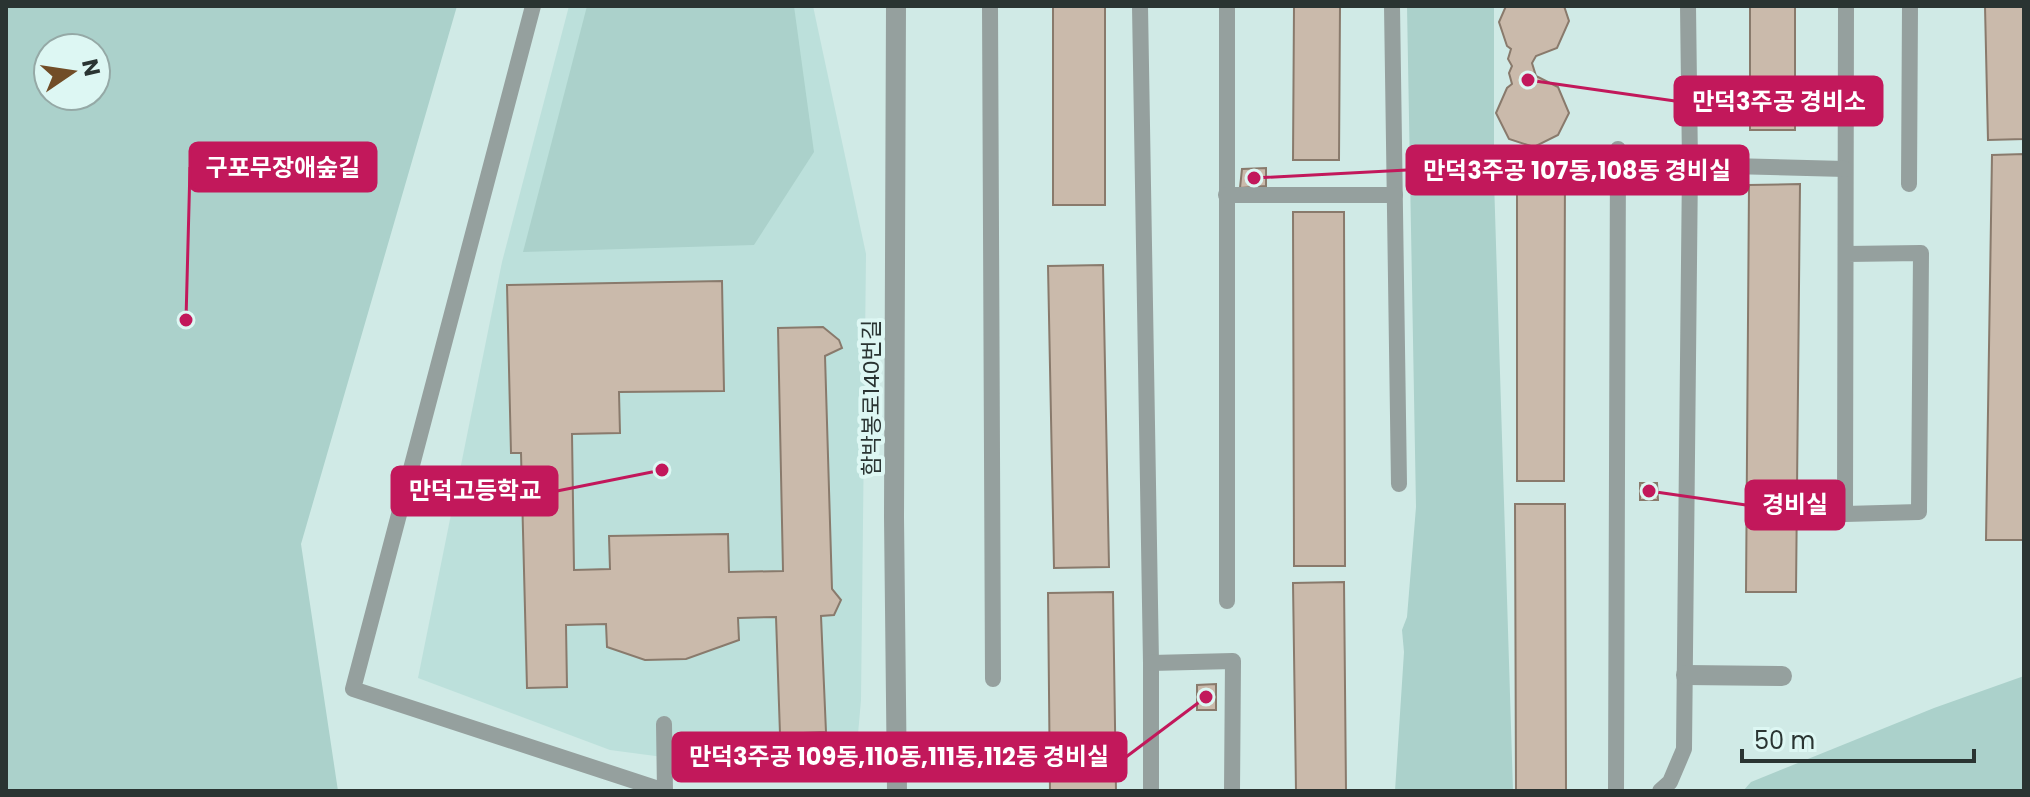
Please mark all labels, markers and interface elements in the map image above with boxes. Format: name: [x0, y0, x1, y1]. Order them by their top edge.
north arrow: [32, 32, 112, 112]
text: N: [74, 56, 108, 79]
callout: 만덕3주공 경비소: [1675, 77, 1882, 125]
text: 만덕3주공 경비소: [1692, 85, 1866, 118]
callout: 구포무장애숲길: [190, 143, 376, 191]
callout: 만덕3주공 107동,108동 경비실: [1407, 146, 1748, 194]
text: 구포무장애숲길: [206, 151, 360, 184]
text: 만덕3주공 107동,108동 경비실: [1423, 154, 1731, 187]
street label: 함박봉로140번길: [856, 320, 887, 476]
callout: 만덕고등학교: [392, 467, 557, 515]
text: 만덕고등학교: [409, 474, 541, 507]
callout: 경비실: [1746, 481, 1844, 529]
text: 경비실: [1762, 488, 1828, 521]
scale bar: [1742, 713, 1974, 763]
text: 50 m: [1754, 724, 1815, 757]
callout: 만덕3주공 109동,110동,111동,112동 경비실: [673, 733, 1126, 781]
text: 만덕3주공 109동,110동,111동,112동 경비실: [689, 740, 1109, 773]

